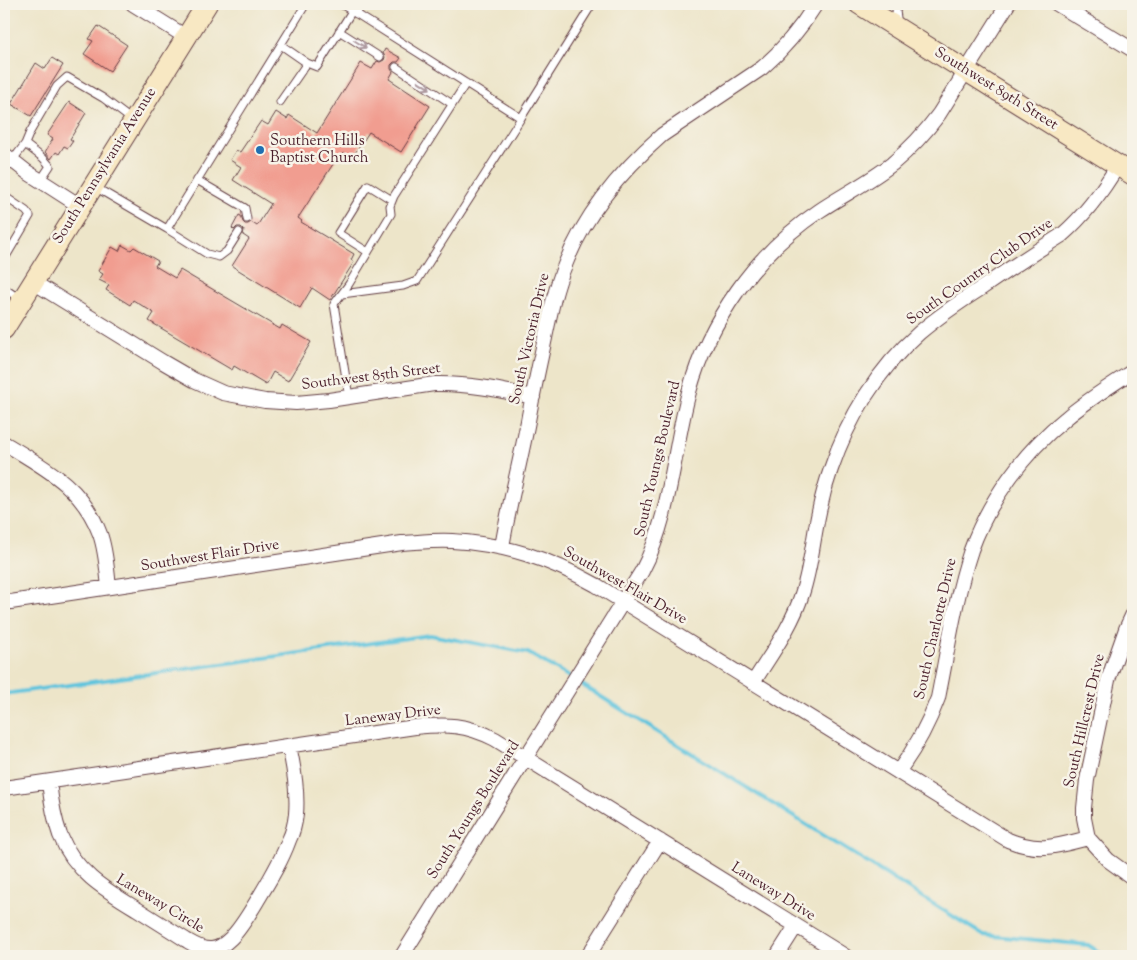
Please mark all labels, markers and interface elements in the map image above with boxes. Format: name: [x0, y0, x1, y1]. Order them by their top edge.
one-way arrow: [352, 39, 366, 49]
street label: Southwest 89th Street: [930, 42, 1062, 136]
one-way arrow: [417, 80, 431, 91]
street label: South Pennsylvania Avenue: [48, 84, 162, 248]
place label: Southern Hills Baptist Church: [270, 131, 369, 169]
marker: Southern Hills Baptist Church: [254, 144, 266, 156]
street label: South Country Club Drive: [903, 214, 1057, 330]
street label: South Victoria Drive: [505, 271, 555, 407]
street label: Southwest 85th Street: [300, 358, 442, 396]
street label: South Youngs Boulevard: [630, 378, 686, 539]
street label: Southwest Flair Drive: [139, 535, 281, 577]
street label: Southwest Flair Drive: [559, 542, 691, 630]
street label: South Charlotte Drive: [909, 556, 963, 702]
street label: South Hillcrest Drive: [1059, 652, 1111, 790]
street label: Laneway Drive: [344, 700, 442, 732]
street label: South Youngs Boulevard: [423, 736, 526, 883]
street label: Laneway Drive: [727, 858, 819, 926]
street label: Laneway Circle: [112, 869, 208, 939]

